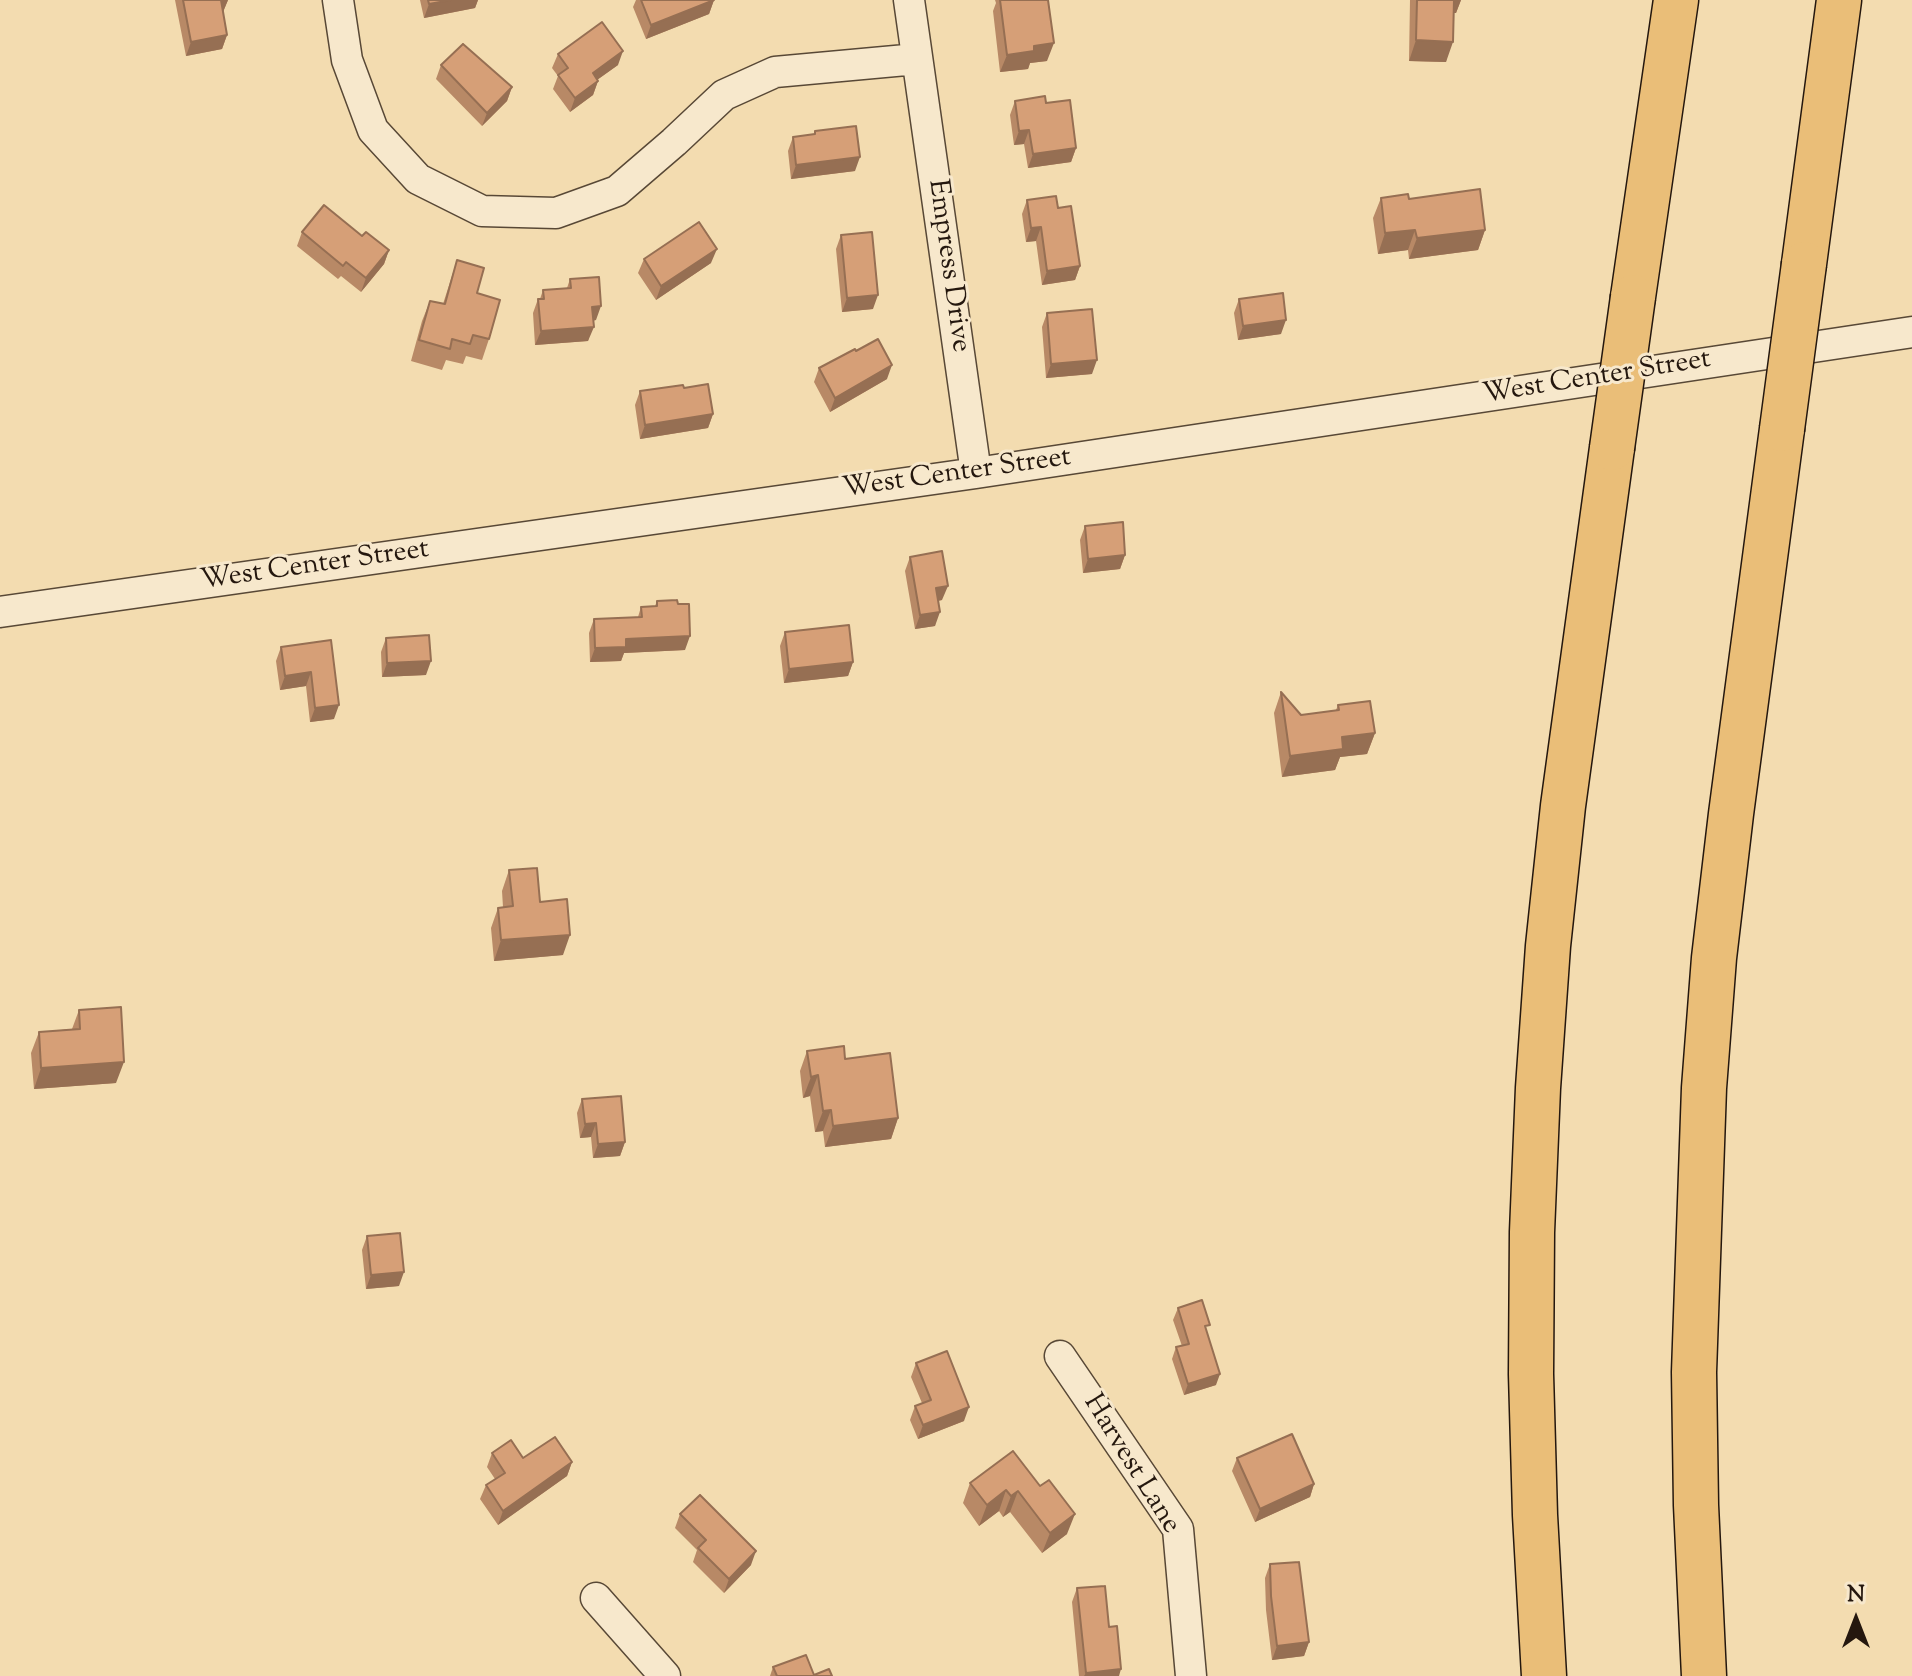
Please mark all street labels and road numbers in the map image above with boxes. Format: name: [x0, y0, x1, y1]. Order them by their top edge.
street label: Empress Drive: [918, 177, 976, 355]
street label: West Center Street: [1481, 344, 1713, 414]
street label: West Center Street: [841, 442, 1073, 508]
street label: West Center Street: [199, 534, 431, 600]
street label: Harvest Lane: [1074, 1389, 1186, 1541]

